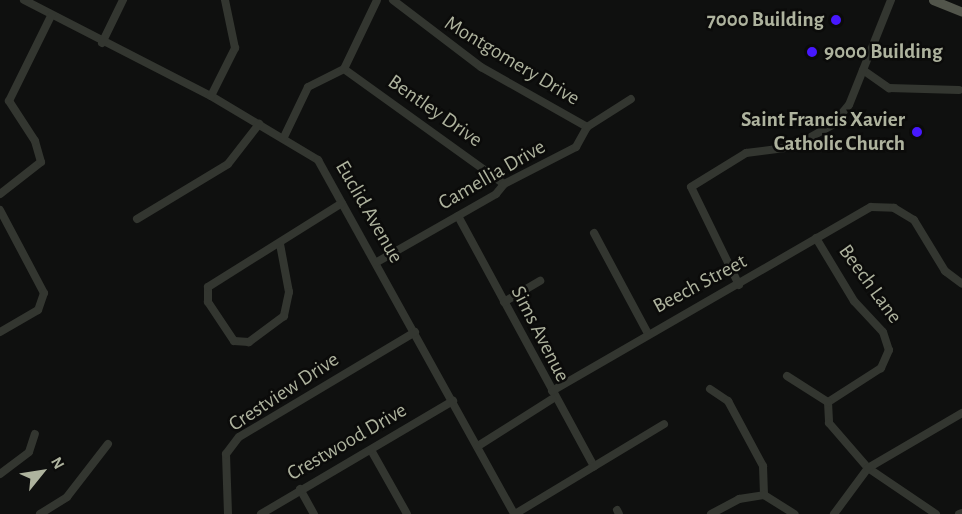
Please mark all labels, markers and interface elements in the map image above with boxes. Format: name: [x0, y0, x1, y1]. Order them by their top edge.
place label: 7000 Building: [707, 7, 824, 33]
street label: Montgomery Drive: [440, 11, 584, 111]
marker: 7000 Building: [829, 13, 843, 27]
place label: 9000 Building: [824, 39, 942, 65]
marker: 9000 Building: [805, 45, 819, 59]
street label: Bentley Drive: [383, 69, 487, 153]
place label: Saint Francis Xavier Catholic Church: [741, 107, 905, 157]
marker: Saint Francis Xavier Catholic Church: [910, 125, 924, 139]
street label: Camellia Drive: [434, 134, 550, 216]
street label: Euclid Avenue: [330, 156, 408, 268]
street label: Beech Lane: [833, 240, 907, 328]
street label: Beech Street: [649, 249, 751, 319]
street label: Sims Avenue: [505, 282, 575, 386]
street label: Crestview Drive: [224, 347, 344, 437]
street label: Crestwood Drive: [283, 398, 411, 486]
north arrow: [12, 442, 72, 502]
text: N: [48, 454, 67, 472]

